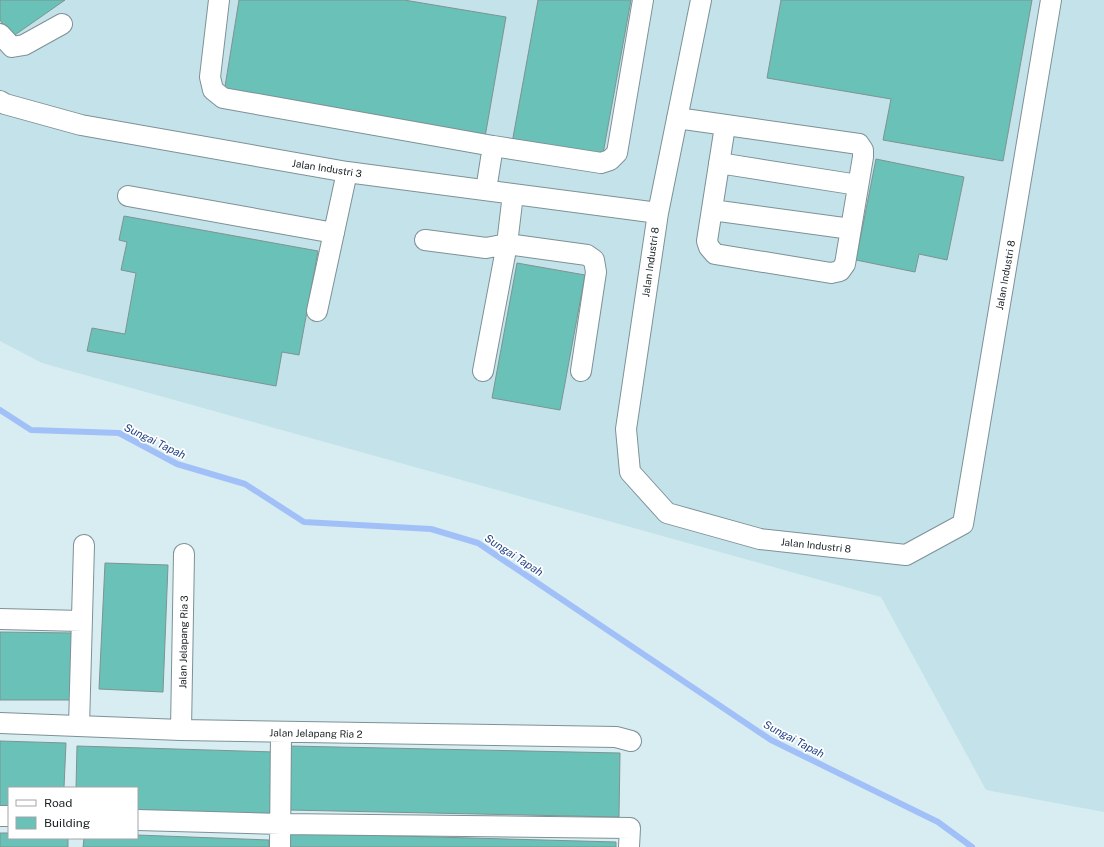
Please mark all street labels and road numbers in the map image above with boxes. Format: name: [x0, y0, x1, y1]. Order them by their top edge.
street label: Jalan Industri 3: [291, 157, 363, 179]
street label: Jalan Industri 8: [639, 226, 661, 298]
street label: Jalan Industri 8: [993, 239, 1017, 311]
street label: Jalan Industri 8: [780, 535, 852, 555]
street label: Jalan Jelapang Ria 3: [176, 595, 190, 689]
street label: Jalan Jelapang Ria 2: [269, 726, 363, 740]

